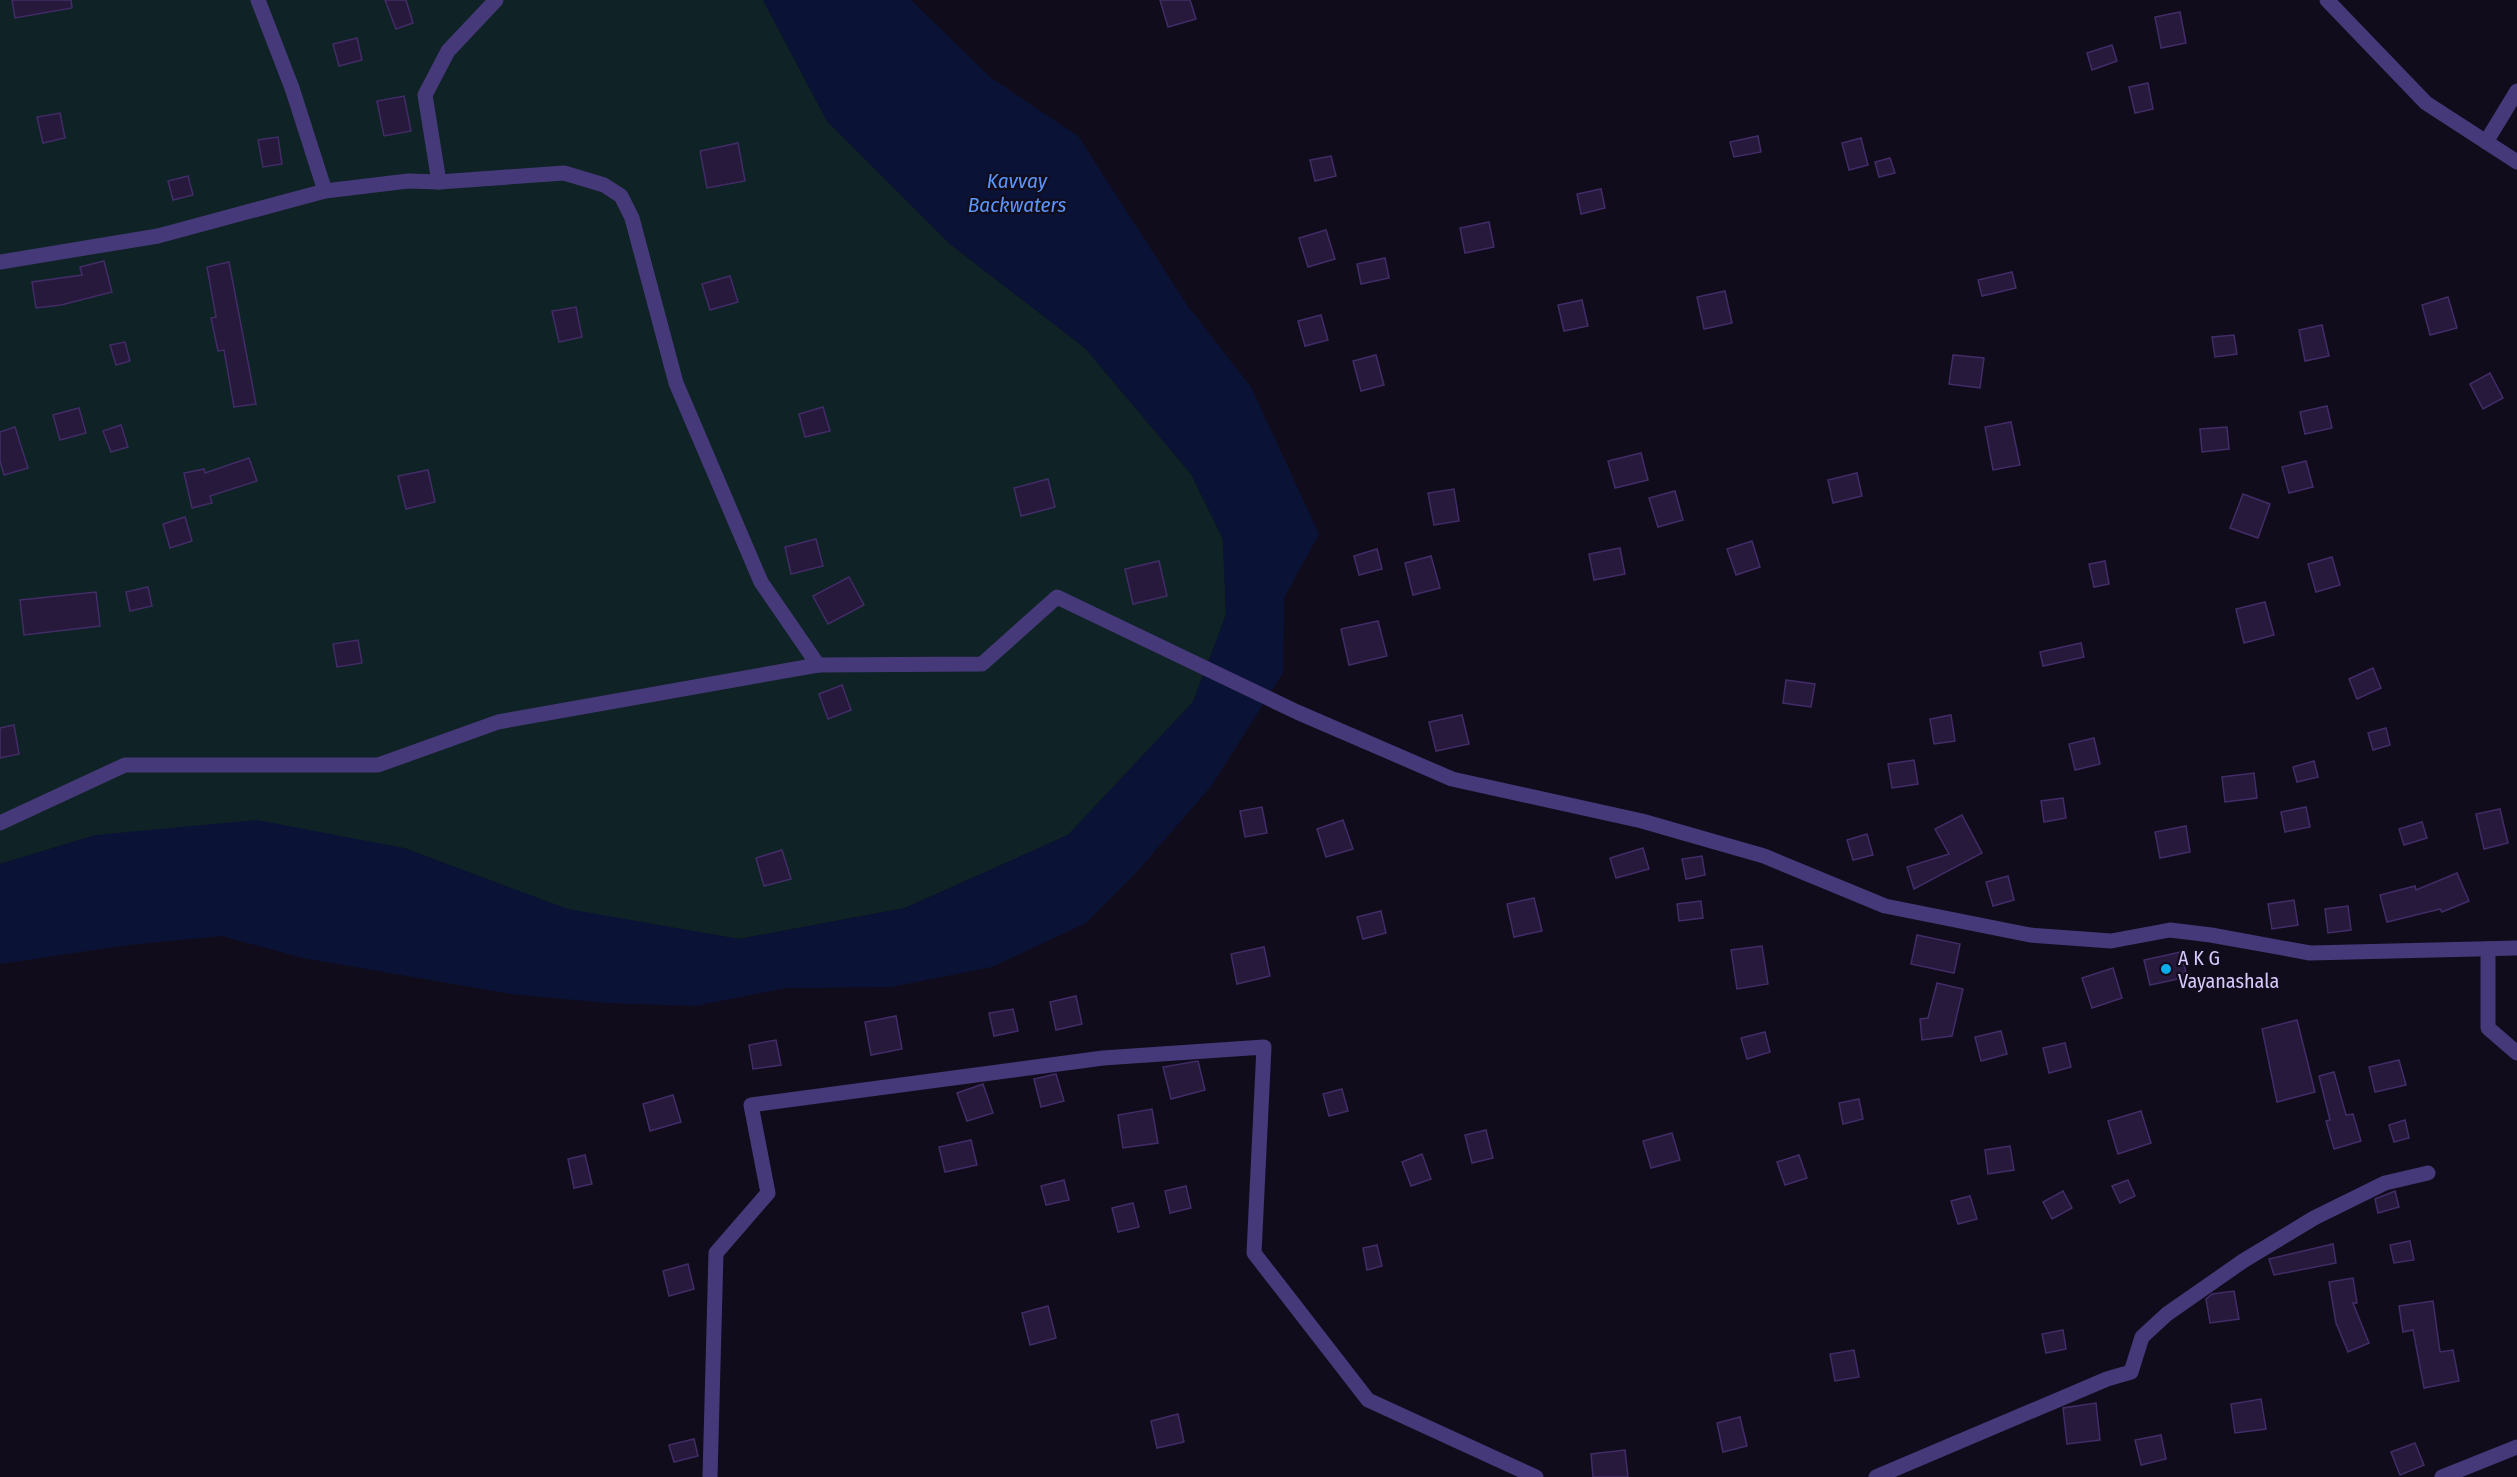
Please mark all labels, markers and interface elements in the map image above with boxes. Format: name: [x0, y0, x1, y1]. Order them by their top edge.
water label: Kavvay Backwaters: [968, 168, 1066, 218]
place label: A K G Vayanashala: [2178, 946, 2279, 993]
marker: A K G Vayanashala: [2159, 962, 2173, 976]

